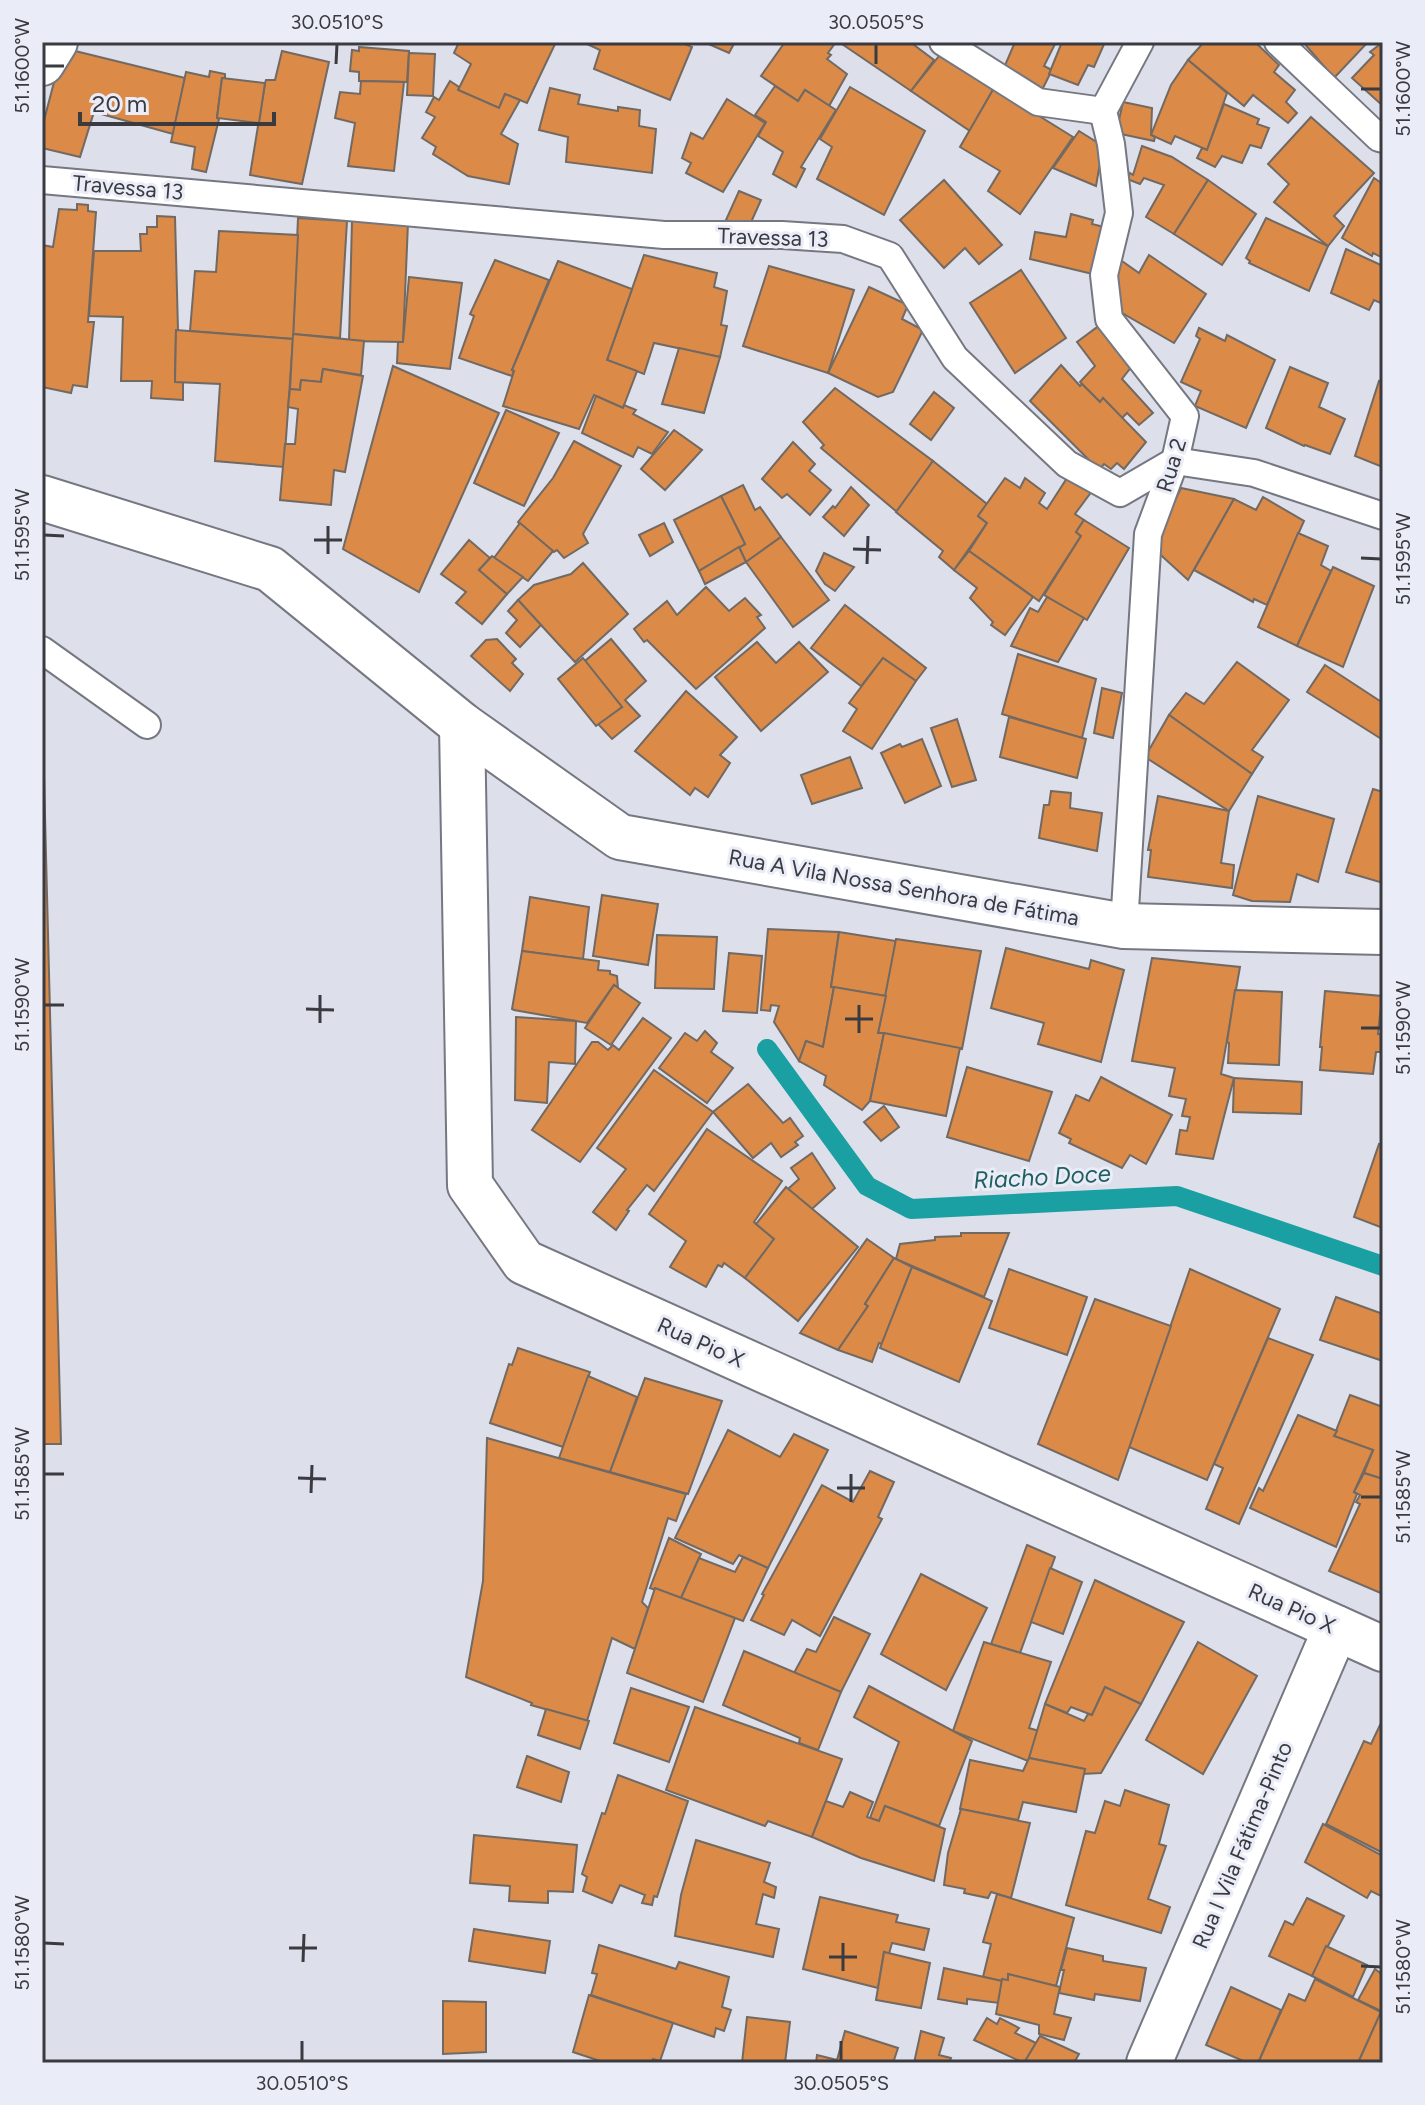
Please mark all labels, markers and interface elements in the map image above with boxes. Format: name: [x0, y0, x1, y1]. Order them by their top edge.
text: 30.0510°S: [291, 10, 383, 34]
text: 30.0505°S: [828, 10, 924, 34]
text: 51.1600°W: [10, 18, 34, 114]
text: 51.1600°W: [1391, 41, 1415, 137]
scale bar: [80, 76, 274, 126]
text: 20 m: [92, 89, 147, 118]
street label: Travessa 13: [71, 169, 184, 206]
street label: Travessa 13: [717, 222, 829, 253]
street label: Rua 2: [1151, 435, 1192, 495]
text: 51.1595°W: [10, 488, 34, 582]
text: 51.1595°W: [1391, 512, 1415, 606]
street label: Rua A Vila Nossa Senhora de Fátima: [727, 843, 1081, 932]
text: 51.1590°W: [10, 958, 34, 1052]
text: 51.1590°W: [1391, 981, 1415, 1075]
water label: Riacho Doce: [972, 1158, 1111, 1195]
street label: Rua Pio X: [653, 1311, 749, 1374]
text: 51.1585°W: [10, 1427, 34, 1521]
text: 51.1585°W: [1391, 1450, 1415, 1544]
street label: Rua Pio X: [1244, 1577, 1340, 1640]
street label: Rua I Vila Fátima-Pinto: [1187, 1737, 1298, 1953]
text: 51.1580°W: [10, 1895, 34, 1991]
text: 51.1580°W: [1391, 1919, 1415, 2015]
text: 30.0510°S: [256, 2071, 348, 2095]
text: 30.0505°S: [793, 2071, 889, 2095]

